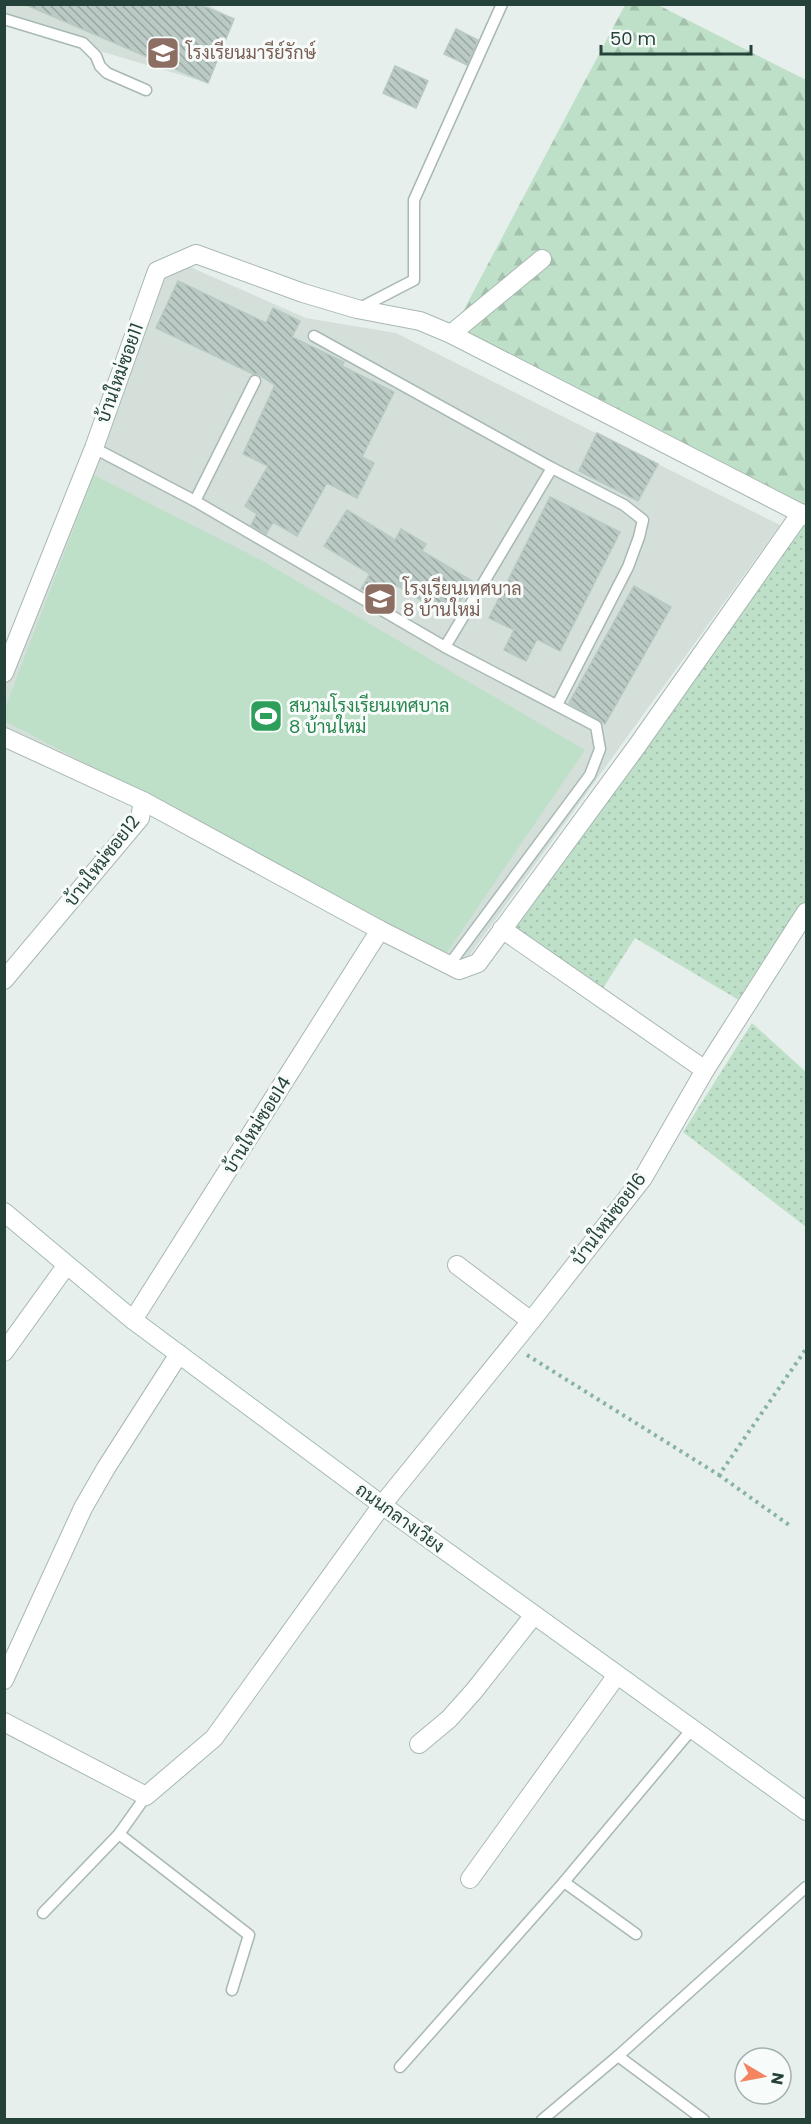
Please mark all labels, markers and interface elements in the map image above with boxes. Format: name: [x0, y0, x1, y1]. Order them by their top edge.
scale bar: [601, 18, 751, 56]
text: 50 m: [610, 26, 656, 51]
school or university icon: โรงเรียนมารีย์รักษ์: [145, 35, 181, 71]
place label: โรงเรียนมารีย์รักษ์: [185, 40, 317, 65]
street label: บ้านใหม่ซอย11: [90, 319, 149, 426]
place label: โรงเรียนเทศบาล 8 บ้านใหม่: [402, 576, 522, 622]
school or university icon: โรงเรียนเทศบาล 8 บ้านใหม่: [362, 581, 398, 617]
place label: สนามโรงเรียนเทศบาล 8 บ้านใหม่: [289, 693, 449, 739]
sports icon: สนามโรงเรียนเทศบาล 8 บ้านใหม่: [248, 698, 284, 734]
street label: บ้านใหม่ซอย12: [58, 810, 145, 911]
street label: บ้านใหม่ซอย14: [217, 1071, 296, 1178]
street label: บ้านใหม่ซอย16: [565, 1167, 652, 1270]
street label: ถนนกลางเวียง: [351, 1477, 450, 1558]
north arrow: [733, 2046, 793, 2106]
text: N: [765, 2071, 790, 2086]

